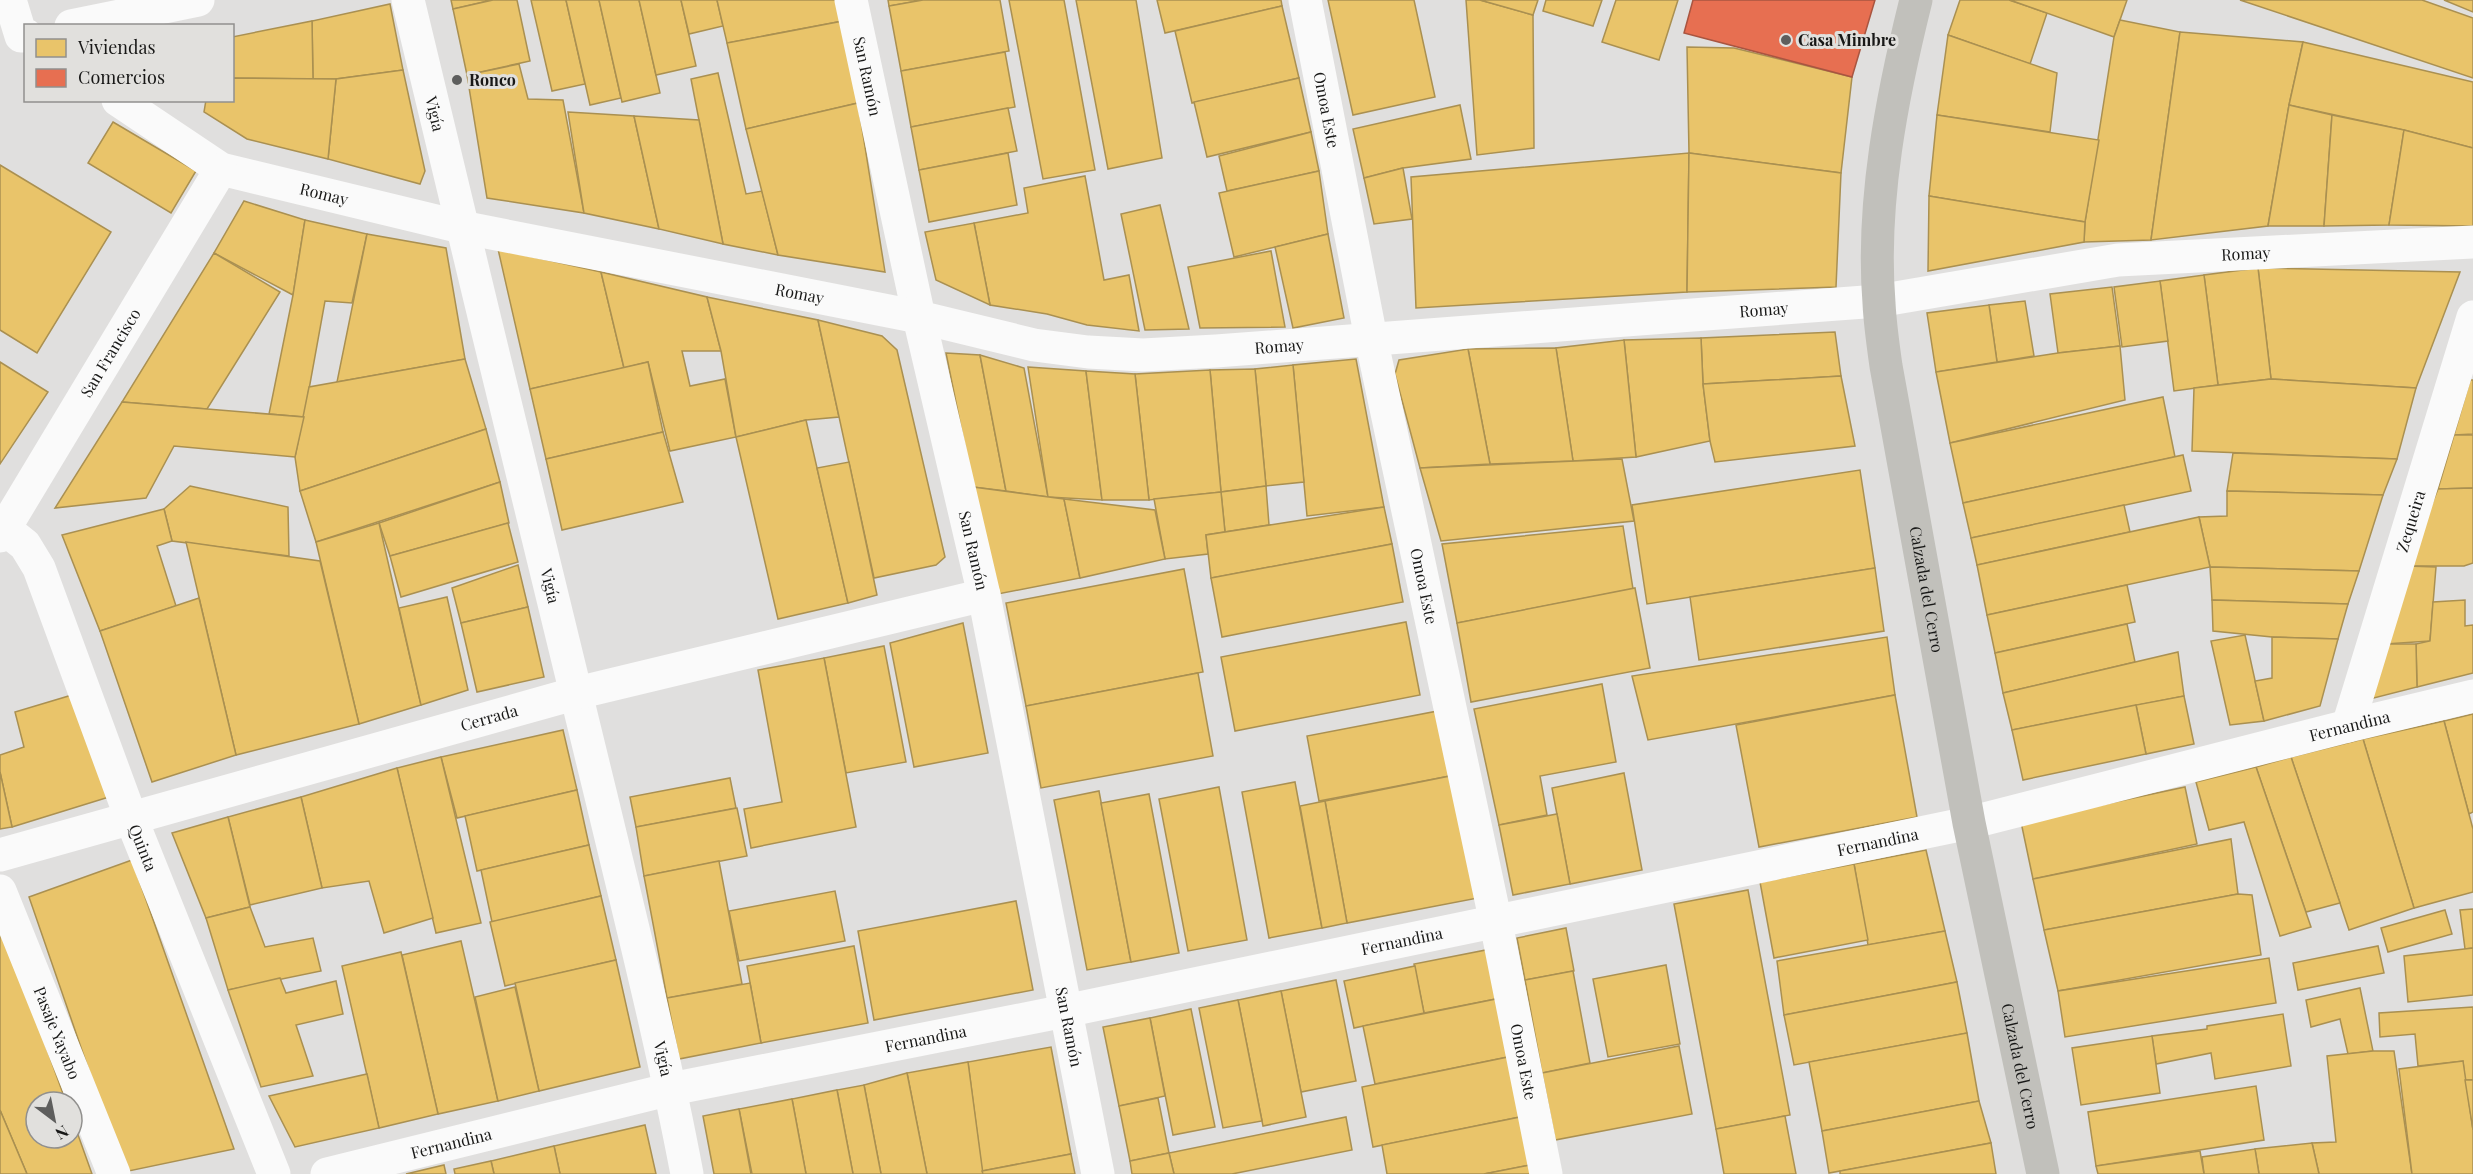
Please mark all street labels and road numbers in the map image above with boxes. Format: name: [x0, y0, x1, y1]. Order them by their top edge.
street label: San Ramón: [849, 34, 887, 118]
street label: Omoa Este: [1309, 70, 1345, 150]
street label: Vigía: [421, 93, 450, 133]
street label: Romay: [298, 177, 351, 209]
street label: Romay: [2221, 241, 2271, 265]
street label: Romay: [774, 278, 826, 308]
street label: Romay: [1738, 297, 1789, 321]
street label: San Francisco: [75, 304, 145, 401]
street label: Romay: [1254, 333, 1305, 358]
street label: Zequeira: [2391, 488, 2429, 555]
street label: San Ramón: [955, 509, 994, 593]
street label: Calzada del Cerro: [1905, 524, 1949, 654]
street label: Omoa Este: [1406, 546, 1443, 626]
street label: Vigía: [536, 565, 565, 606]
street label: Cerrada: [458, 699, 520, 735]
street label: Fernandina: [2307, 705, 2392, 746]
street label: Quinta: [125, 821, 162, 874]
street label: Fernandina: [1835, 823, 1920, 860]
street label: Fernandina: [1359, 922, 1444, 959]
street label: Pasaje Yayabo: [30, 983, 86, 1082]
street label: San Ramón: [1051, 985, 1088, 1069]
street label: Calzada del Cerro: [1997, 1001, 2044, 1131]
street label: Fernandina: [883, 1020, 968, 1056]
street label: Omoa Este: [1506, 1022, 1542, 1102]
street label: Vigía: [649, 1038, 678, 1078]
street label: Fernandina: [409, 1123, 494, 1163]

